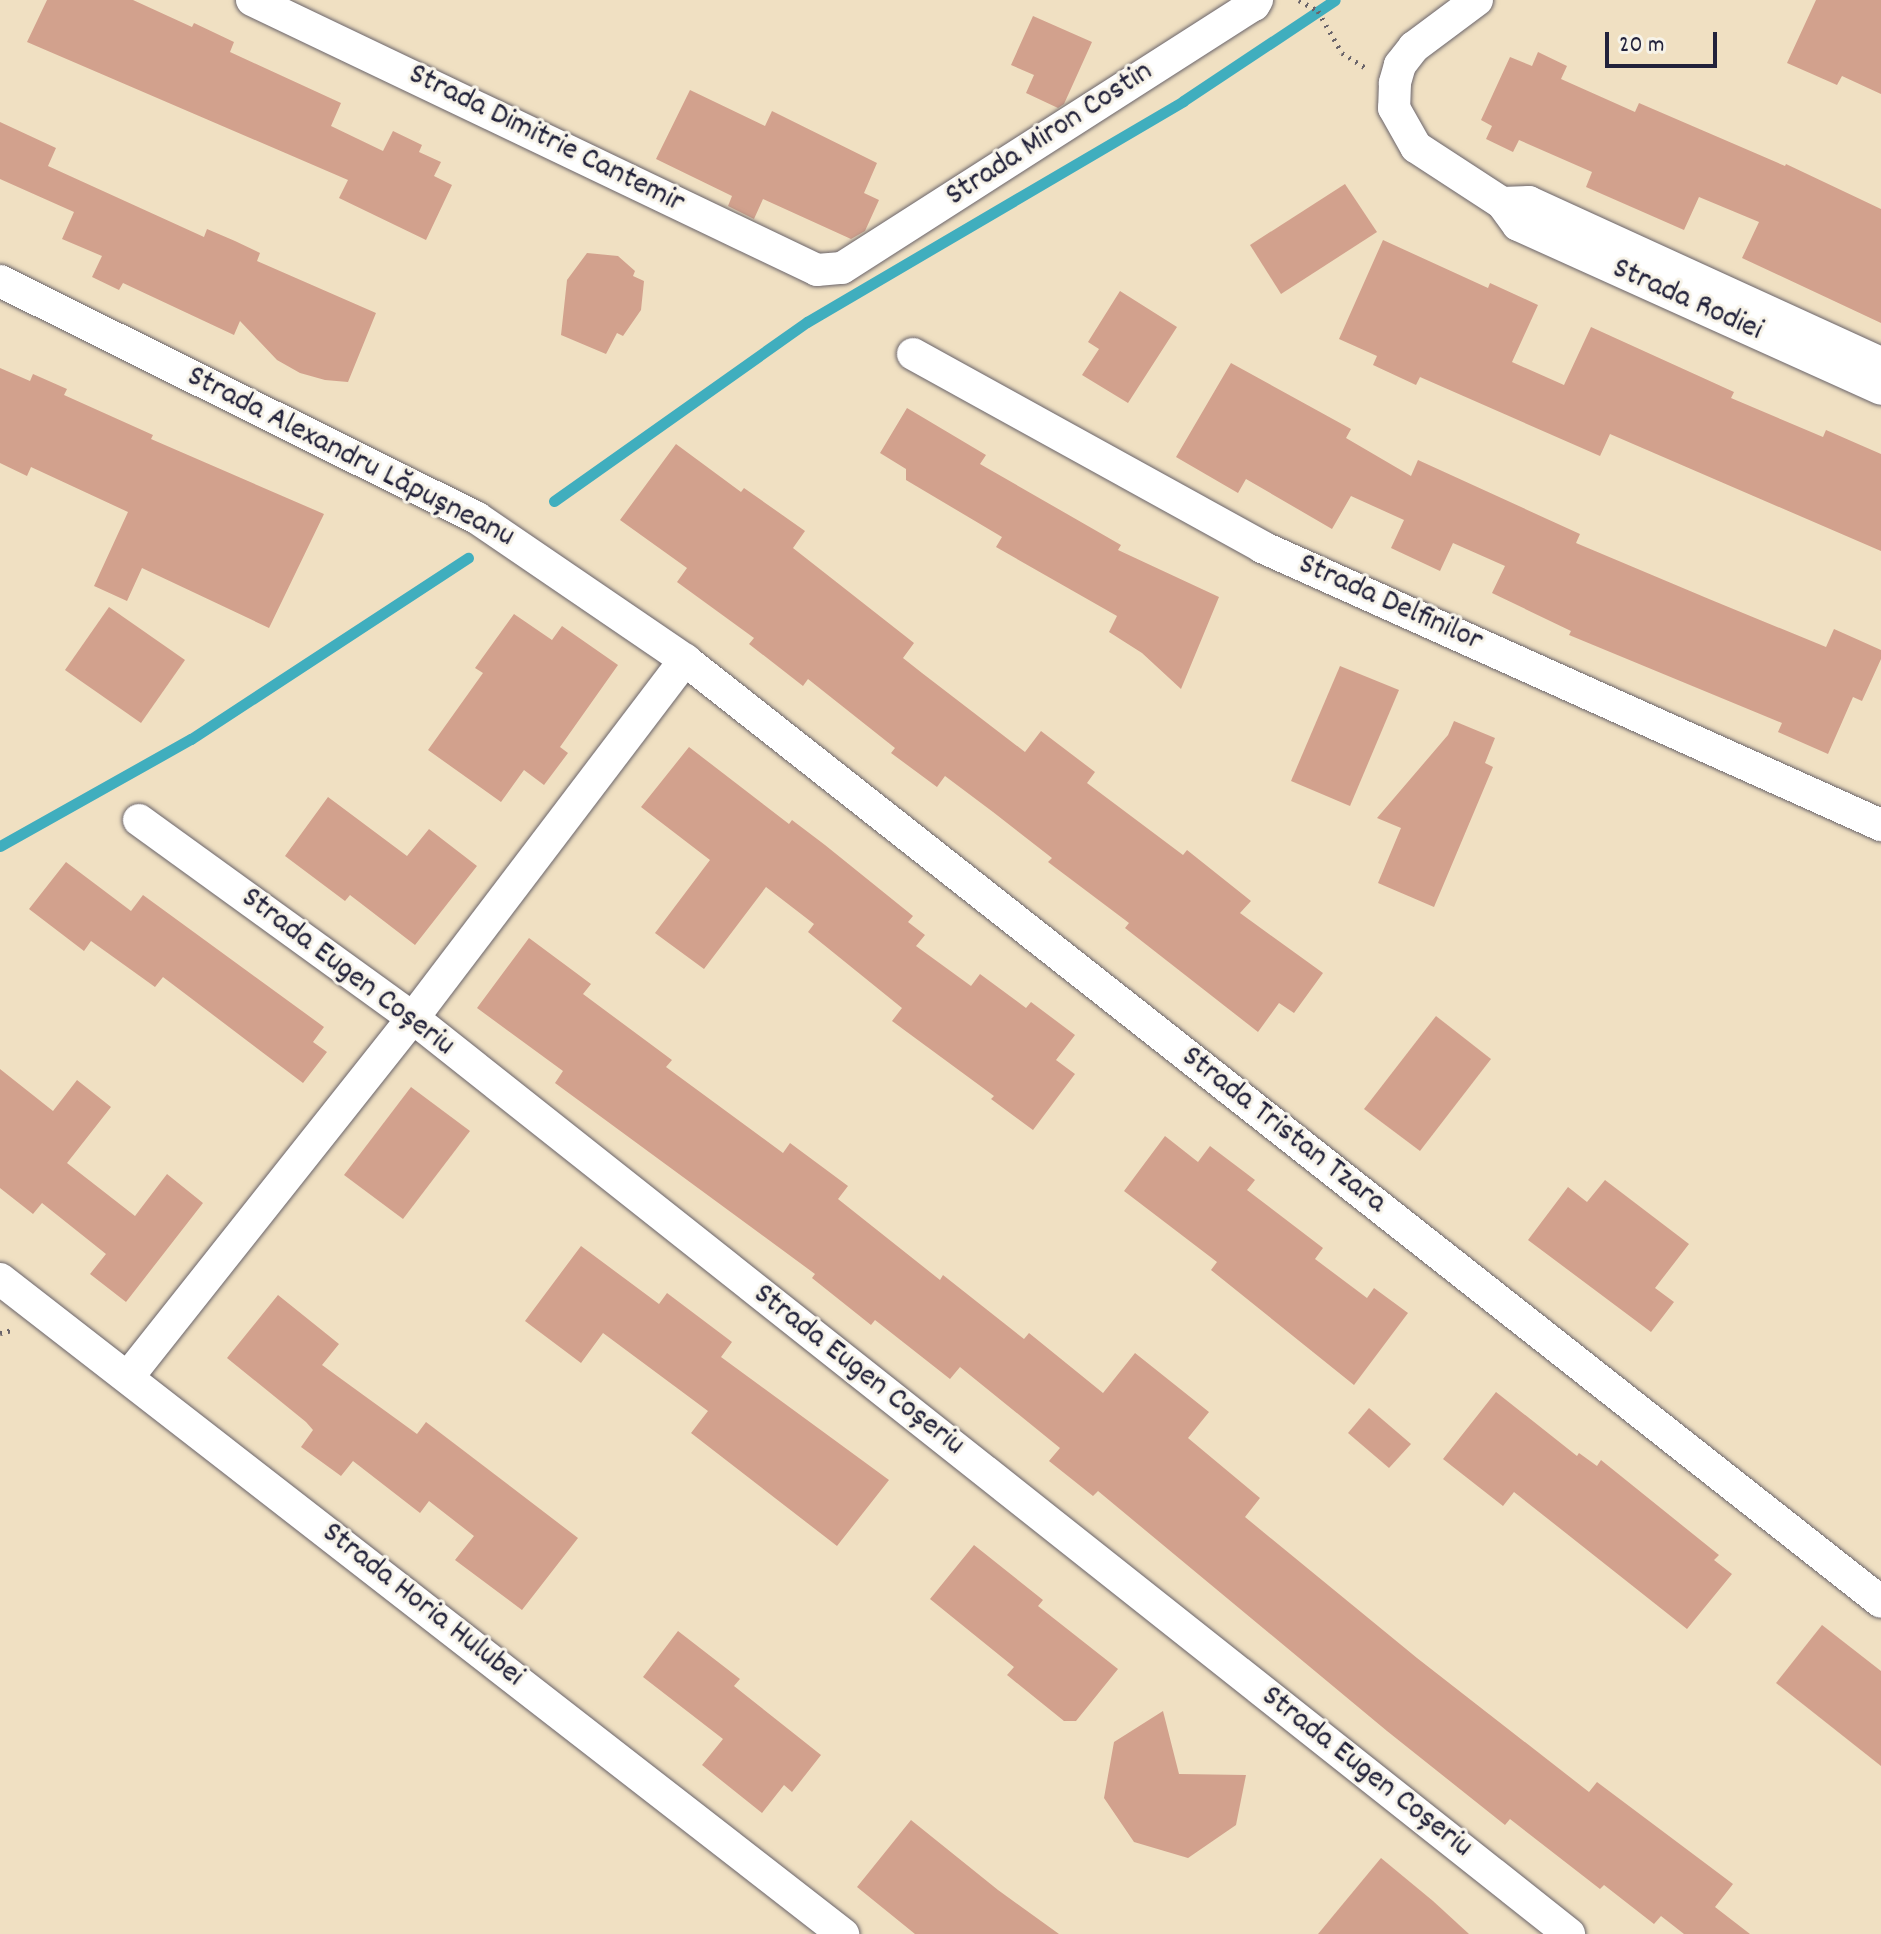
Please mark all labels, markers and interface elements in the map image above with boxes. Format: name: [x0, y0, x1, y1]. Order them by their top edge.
scale bar: [1609, 16, 1721, 66]
text: 20 m: [1619, 29, 1665, 63]
street label: Strada Miron Costin: [939, 54, 1161, 216]
street label: Strada Dimitrie Cantemir: [402, 56, 690, 224]
street label: Strada Rodiei: [1606, 251, 1768, 351]
street label: Strada Alexandru Lăpușneanu: [180, 359, 520, 557]
street label: Strada Delfinilor: [1292, 546, 1488, 662]
street label: Strada Eugen Coșeriu: [233, 880, 461, 1066]
street label: Strada Tristan Tzara: [1173, 1039, 1393, 1223]
street label: Strada Eugen Coșeriu: [745, 1277, 971, 1465]
street label: Strada Horia Hulubei: [313, 1515, 531, 1697]
street label: Strada Eugen Coșeriu: [1253, 1679, 1479, 1867]

